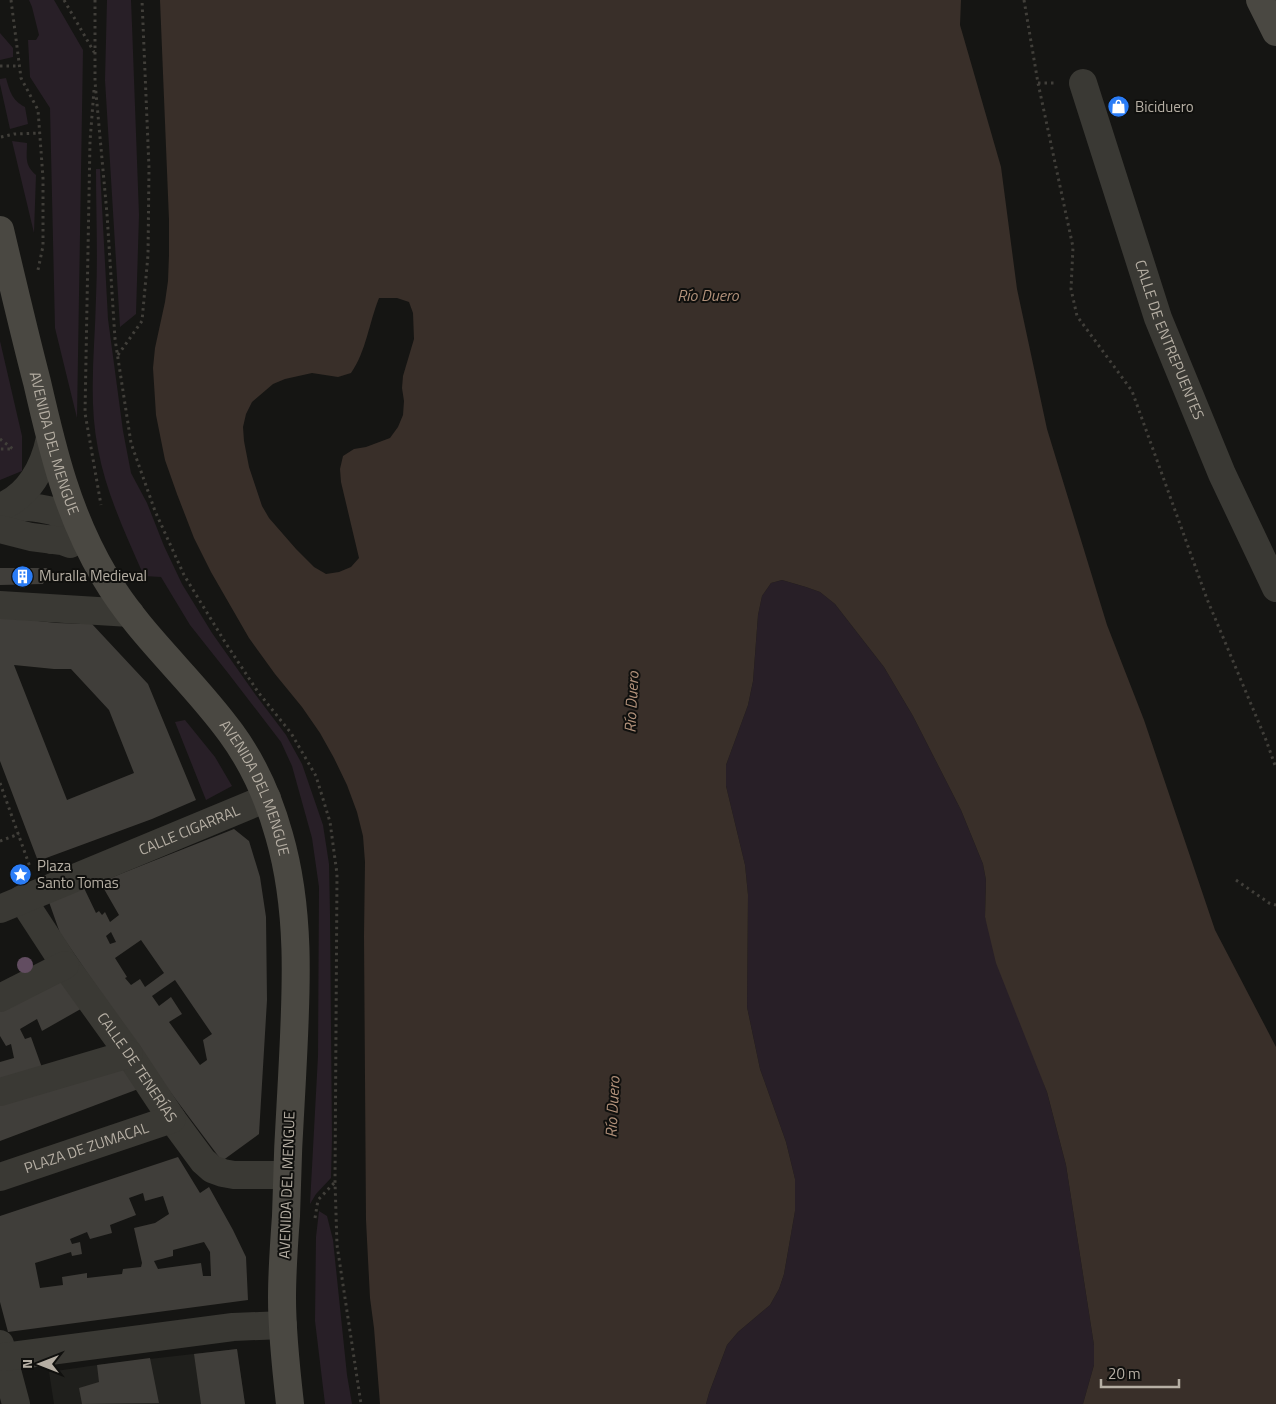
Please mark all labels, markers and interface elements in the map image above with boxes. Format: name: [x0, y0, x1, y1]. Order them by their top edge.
shop icon: Biciduero: [1107, 95, 1131, 119]
place label: Biciduero: [1135, 95, 1194, 118]
street label: CALLE DE ENTREPUENTES: [1129, 257, 1211, 423]
water label: Río Duero: [677, 283, 740, 307]
street label: AVENIDA DEL MENGUE: [24, 369, 86, 518]
building icon: Muralla Medieval: [11, 564, 35, 588]
place label: Muralla Medieval: [39, 564, 147, 587]
water label: Río Duero: [617, 670, 645, 733]
street label: AVENIDA DEL MENGUE: [214, 715, 296, 858]
street label: CALLE CIGARRAL: [135, 799, 243, 861]
place label: Plaza Santo Tomas: [37, 854, 119, 894]
place icon: Plaza Santo Tomas: [9, 863, 33, 887]
street label: CALLE DE TENERÍAS: [92, 1007, 183, 1127]
water label: Río Duero: [598, 1075, 626, 1138]
street label: AVENIDA DEL MENGUE: [272, 1111, 301, 1259]
street label: PLAZA DE ZUMACAL: [21, 1116, 151, 1179]
north arrow: [15, 1339, 65, 1389]
scale bar: [1101, 1356, 1178, 1388]
text: N: [16, 1359, 37, 1369]
text: 20 m: [1108, 1362, 1141, 1385]

